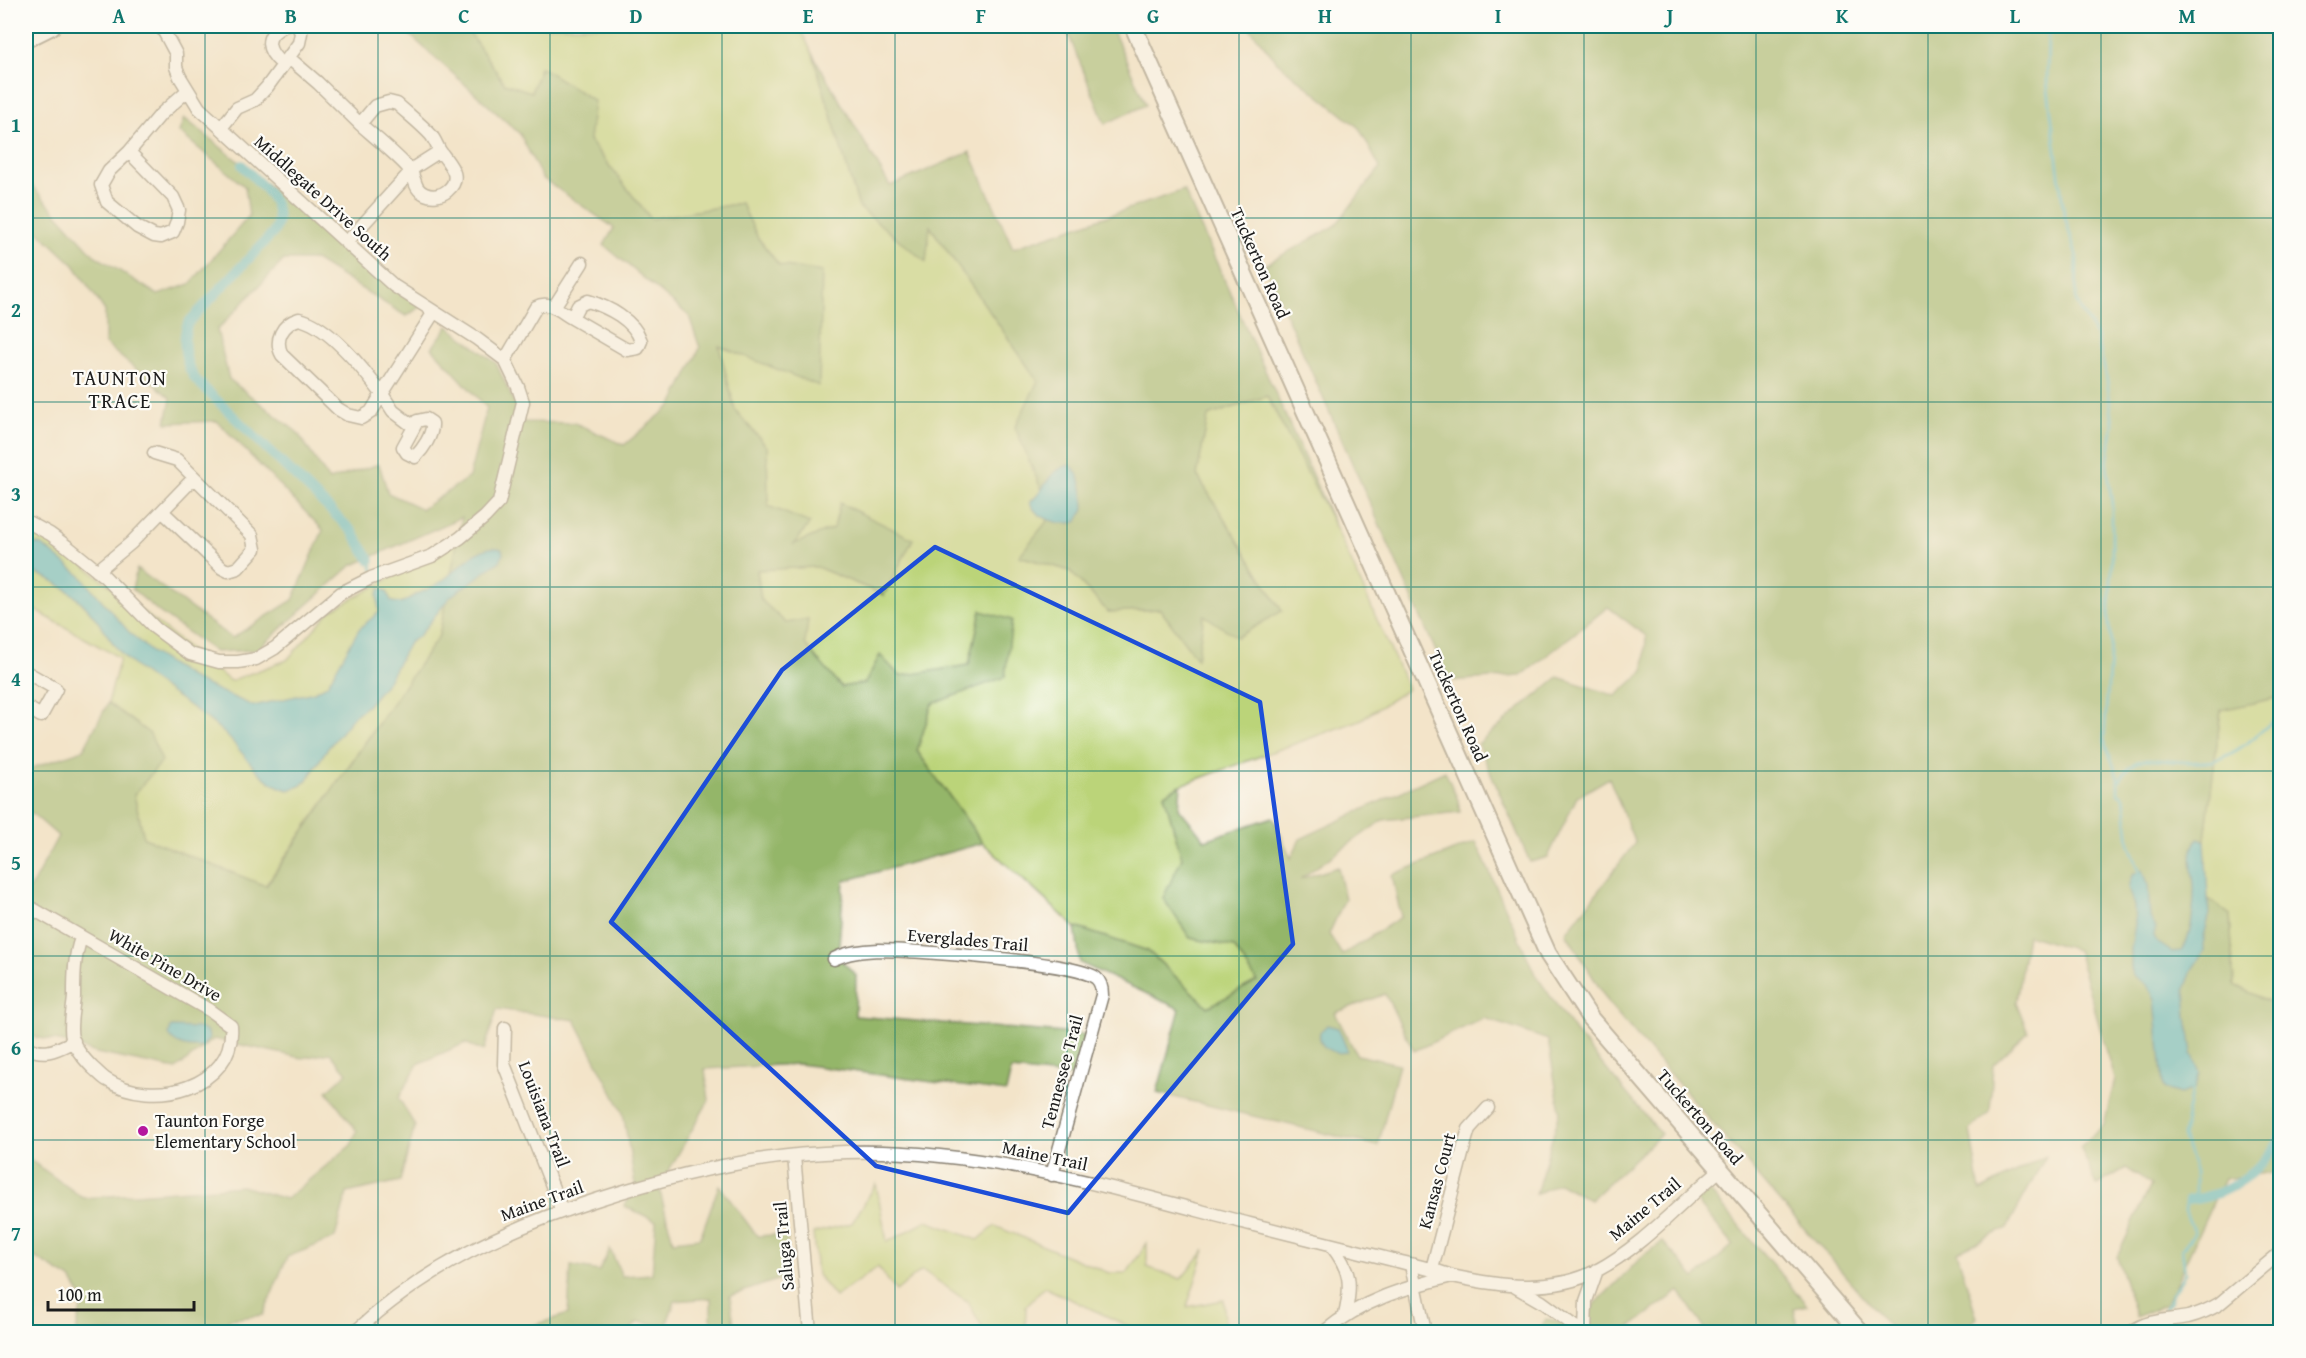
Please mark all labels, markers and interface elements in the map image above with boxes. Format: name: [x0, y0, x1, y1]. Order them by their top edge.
text: A: [113, 1, 126, 30]
text: B: [285, 1, 297, 30]
text: C: [458, 1, 470, 30]
text: D: [629, 1, 643, 30]
text: E: [803, 1, 814, 30]
text: F: [976, 1, 986, 30]
text: G: [1147, 1, 1159, 30]
text: H: [1318, 1, 1332, 30]
text: I: [1495, 1, 1501, 30]
text: J: [1664, 1, 1674, 30]
text: K: [1836, 1, 1849, 30]
text: L: [2010, 1, 2021, 30]
text: M: [2178, 1, 2196, 30]
text: 1: [11, 110, 21, 139]
street label: Middlegate Drive South: [248, 128, 398, 267]
street label: Tuckerton Road: [1224, 203, 1297, 323]
text: 2: [11, 295, 21, 324]
district label: TAUNTON TRACE: [73, 363, 167, 415]
text: 3: [11, 479, 21, 508]
street label: Tuckerton Road: [1422, 646, 1495, 766]
text: 4: [11, 664, 21, 693]
text: 5: [11, 848, 21, 877]
street label: White Pine Drive: [104, 921, 227, 1008]
street label: Everglades Trail: [907, 921, 1030, 958]
street label: Tennessee Trail: [1033, 1012, 1090, 1132]
text: 6: [11, 1033, 21, 1062]
street label: Louisiana Trail: [512, 1057, 577, 1171]
street label: Tuckerton Road: [1651, 1063, 1750, 1171]
place label: Taunton Forge Elementary School: [155, 1107, 296, 1155]
marker: Taunton Forge Elementary School: [136, 1124, 150, 1138]
street label: Kansas Court: [1411, 1129, 1462, 1232]
street label: Maine Trail: [1000, 1133, 1090, 1178]
street label: Maine Trail: [1603, 1170, 1687, 1247]
street label: Maine Trail: [496, 1173, 587, 1228]
street label: Saluga Trail: [766, 1200, 801, 1292]
text: 7: [11, 1218, 21, 1247]
scale bar: [48, 1274, 194, 1312]
text: 100 m: [57, 1281, 102, 1308]

